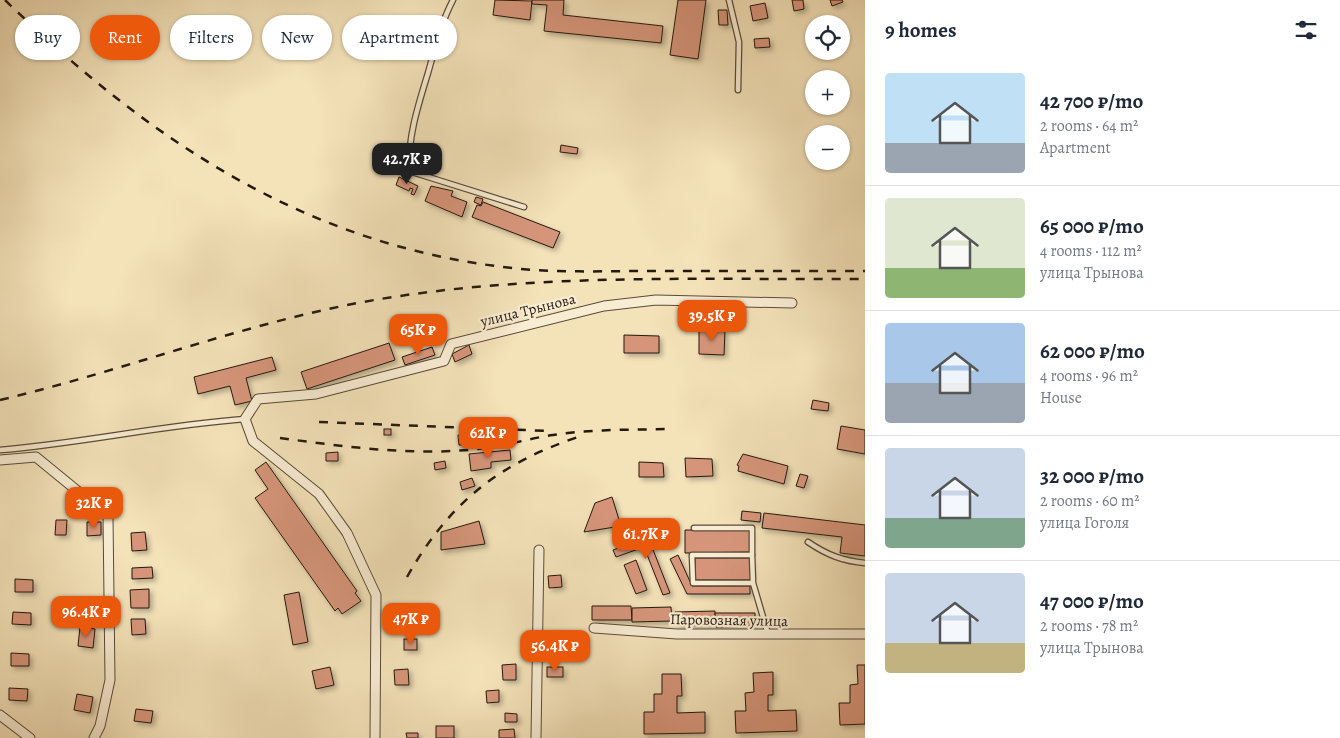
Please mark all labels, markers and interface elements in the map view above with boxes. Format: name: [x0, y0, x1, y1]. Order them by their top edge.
chip: Buy: [15, 15, 80, 60]
chip: Rent: [90, 15, 160, 60]
chip: Filters: [170, 15, 252, 60]
chip: New: [262, 15, 332, 60]
chip: Apartment: [342, 15, 457, 60]
map controls: [805, 15, 850, 170]
button: locate: [805, 15, 850, 60]
text: 9 homes: [885, 16, 956, 44]
icon: filters: [1292, 16, 1320, 44]
button: +: [805, 70, 850, 115]
text: 42 700 ₽/mo: [1040, 87, 1143, 115]
icon: home: [925, 93, 985, 153]
text: 2 rooms · 64 m²: [1040, 115, 1138, 137]
button: −: [805, 125, 850, 170]
text: Apartment: [1040, 137, 1111, 159]
pin: 42.7K ₽: [361, 142, 453, 185]
text: 42.7K ₽: [383, 148, 431, 170]
text: 65 000 ₽/mo: [1040, 212, 1144, 240]
icon: home: [925, 218, 985, 278]
text: 4 rooms · 112 m²: [1040, 240, 1142, 262]
text: улица Трынова: [1040, 262, 1144, 284]
street label: улица Трынова: [477, 289, 578, 332]
pin: 39.5K ₽: [666, 300, 758, 342]
text: 39.5K ₽: [689, 305, 735, 327]
pin: 65K ₽: [383, 314, 453, 356]
text: 65K ₽: [400, 319, 436, 341]
text: 62 000 ₽/mo: [1040, 337, 1145, 365]
icon: home: [925, 343, 985, 403]
text: 4 rooms · 96 m²: [1040, 365, 1138, 387]
text: House: [1040, 387, 1082, 409]
pin: 62K ₽: [453, 416, 523, 459]
text: 62K ₽: [470, 422, 506, 444]
text: 32 000 ₽/mo: [1040, 462, 1144, 490]
icon: home: [925, 468, 985, 528]
pin: 32K ₽: [59, 486, 129, 529]
text: 2 rooms · 60 m²: [1040, 490, 1140, 512]
text: 32K ₽: [76, 492, 112, 514]
text: улица Гоголя: [1040, 512, 1129, 534]
pin: 61.7K ₽: [600, 518, 692, 560]
text: 61.7K ₽: [623, 523, 669, 545]
text: 47 000 ₽/mo: [1040, 587, 1144, 615]
icon: home: [925, 593, 985, 653]
pin: 96.4K ₽: [40, 596, 132, 638]
text: 96.4K ₽: [62, 601, 110, 623]
pin: 47K ₽: [376, 602, 446, 645]
text: 47K ₽: [393, 608, 429, 630]
street label: Паровозная улица: [670, 609, 788, 631]
text: 2 rooms · 78 m²: [1040, 615, 1138, 637]
pin: 56.4K ₽: [509, 630, 601, 672]
text: 56.4K ₽: [531, 635, 579, 657]
text: улица Трынова: [1040, 637, 1144, 659]

